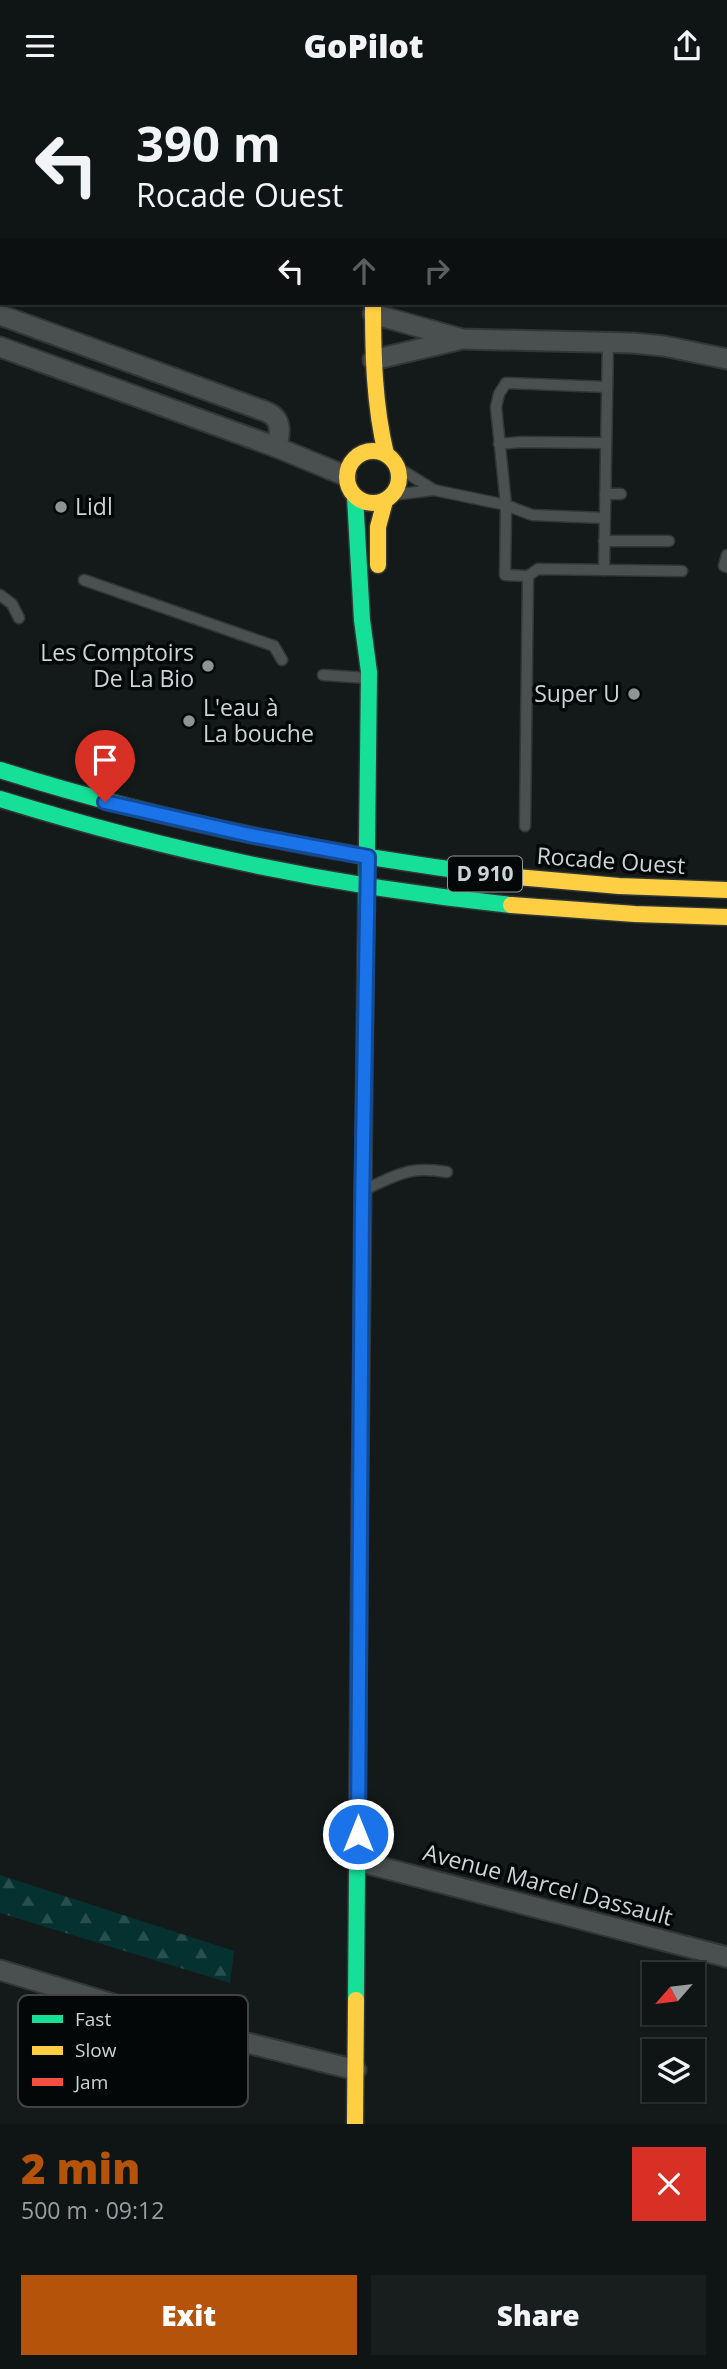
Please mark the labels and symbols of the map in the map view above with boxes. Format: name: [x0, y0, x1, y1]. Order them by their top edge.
place label: Lidl: [75, 490, 113, 522]
marker: Lidl: [53, 499, 69, 515]
place label: Les Comptoirs De La Bio: [40, 636, 194, 694]
marker: Les Comptoirs De La Bio: [200, 658, 216, 674]
place label: Super U: [534, 677, 620, 709]
marker: Super U: [626, 686, 642, 702]
place label: L'eau à La bouche: [203, 691, 314, 749]
marker: L'eau à La bouche: [181, 713, 197, 729]
pin: [75, 730, 135, 802]
street label: Rocade Ouest: [536, 839, 686, 881]
road number: D 910: [448, 857, 522, 891]
position arrow: [321, 1797, 395, 1871]
street label: Avenue Marcel Dassault: [420, 1835, 676, 1933]
north arrow: [642, 1962, 705, 2025]
legend: [18, 1995, 248, 2107]
text: Fast: [75, 2006, 111, 2032]
text: Slow: [75, 2037, 117, 2063]
text: Jam: [73, 2069, 108, 2095]

